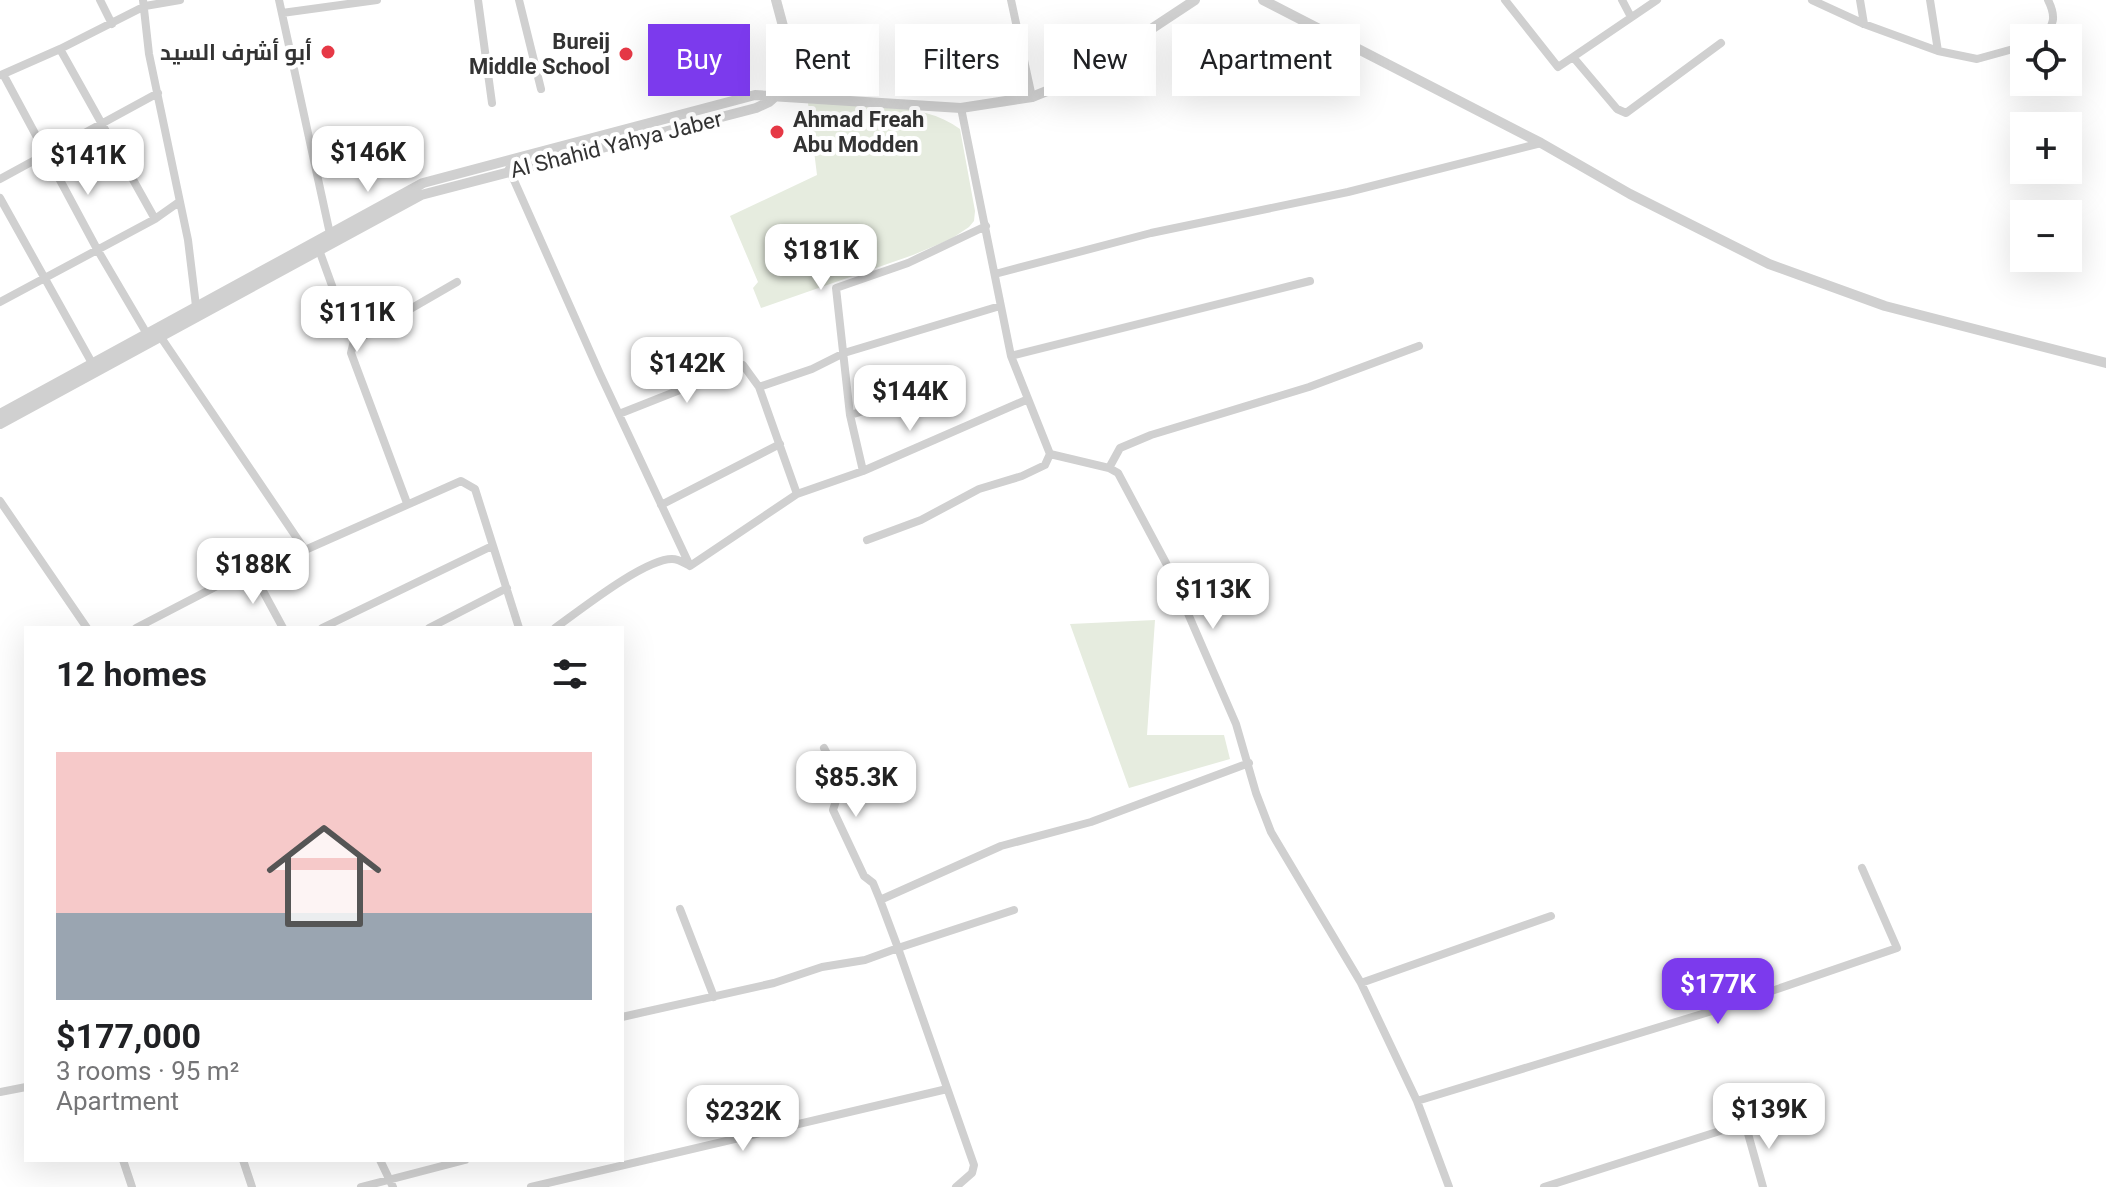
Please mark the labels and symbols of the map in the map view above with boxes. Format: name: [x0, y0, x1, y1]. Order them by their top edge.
place label: Bureij Middle School: [469, 29, 610, 79]
place label: أبو أشرف السيد: [160, 38, 312, 66]
marker: أبو أشرف السيد: [319, 43, 337, 61]
marker: Bureij Middle School: [617, 45, 635, 63]
street label: Al Shahid Yahya Jaber: [508, 106, 725, 183]
place label: Ahmad Freah Abu Modden: [793, 107, 924, 157]
marker: Ahmad Freah Abu Modden: [768, 123, 786, 141]
pin: $146K: [312, 126, 424, 194]
pin: $141K: [32, 129, 144, 197]
pin: $181K: [765, 224, 877, 292]
pin: $111K: [301, 286, 413, 354]
pin: $142K: [631, 337, 743, 405]
pin: $144K: [854, 365, 966, 433]
pin: $188K: [197, 538, 309, 606]
pin: $113K: [1157, 563, 1269, 631]
pin: $85.3K: [791, 751, 921, 819]
pin: $177K: [1662, 958, 1774, 1026]
pin: $139K: [1713, 1083, 1825, 1151]
pin: $232K: [687, 1085, 799, 1153]

